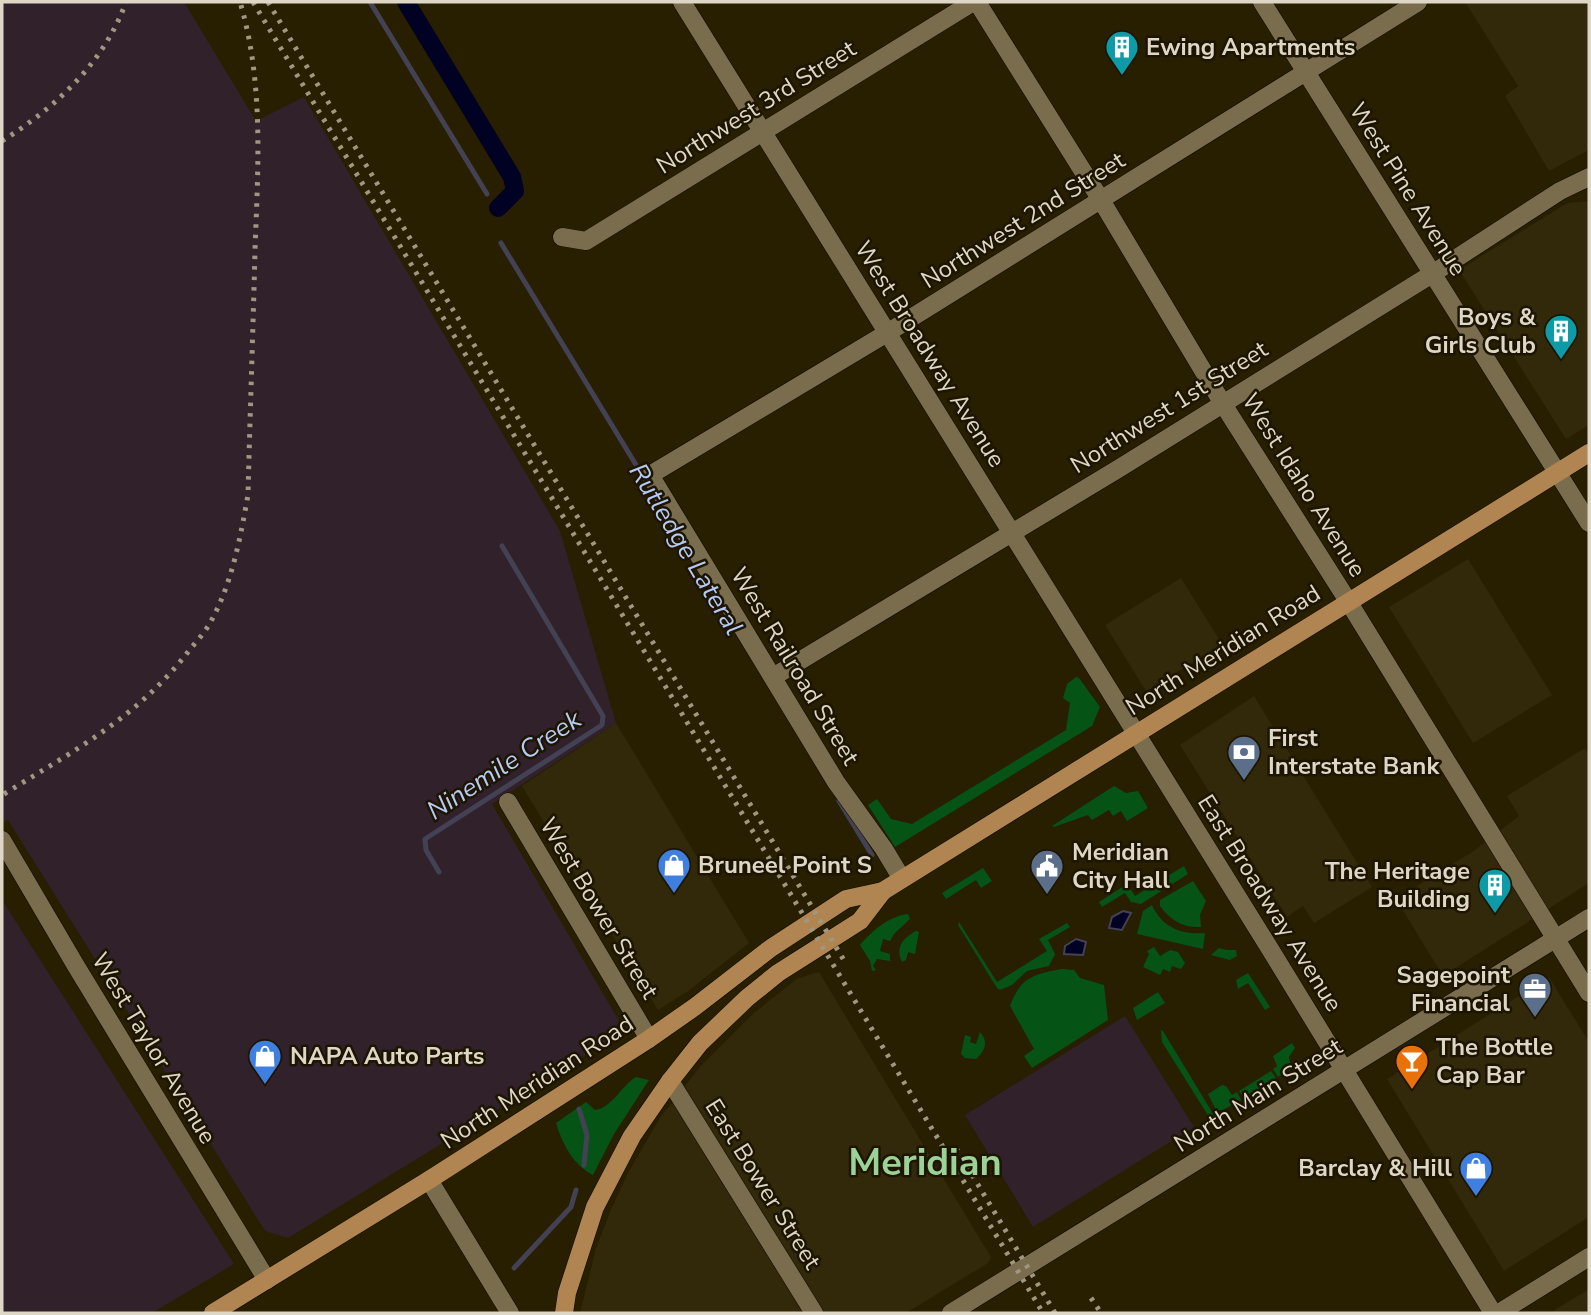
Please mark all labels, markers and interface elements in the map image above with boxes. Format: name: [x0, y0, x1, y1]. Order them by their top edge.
building icon: Ewing Apartments: [1103, 28, 1141, 77]
place label: Ewing Apartments: [1146, 31, 1355, 63]
street label: Northwest 3rd Street: [650, 32, 862, 181]
street label: West Pine Avenue: [1342, 96, 1474, 282]
street label: Northwest 2nd Street: [915, 144, 1131, 296]
street label: West Broadway Avenue: [847, 235, 1013, 473]
place label: Boys & Girls Club: [1425, 301, 1537, 361]
building icon: Boys & Girls Club: [1542, 312, 1580, 361]
street label: Northwest 1st Street: [1064, 333, 1274, 481]
street label: West Idaho Avenue: [1234, 387, 1374, 583]
water label: Rutledge Lateral: [621, 457, 751, 641]
street label: West Railroad Street: [723, 561, 867, 771]
street label: North Meridian Road: [1120, 577, 1326, 723]
water label: Ninemile Creek: [420, 701, 589, 828]
place label: First Interstate Bank: [1268, 722, 1440, 782]
bank icon: First Interstate Bank: [1225, 733, 1263, 782]
street label: East Broadway Avenue: [1190, 789, 1350, 1017]
street label: West Bower Street: [532, 811, 666, 1005]
place label: Meridian City Hall: [1072, 836, 1170, 896]
shop icon: Bruneel Point S: [655, 846, 693, 895]
public building icon: Meridian City Hall: [1028, 847, 1066, 896]
place label: Bruneel Point S: [698, 849, 872, 881]
place label: The Heritage Building: [1325, 855, 1470, 915]
building icon: The Heritage Building: [1476, 866, 1514, 915]
street label: West Taylor Avenue: [84, 946, 224, 1150]
place label: Sagepoint Financial: [1397, 959, 1511, 1019]
office icon: Sagepoint Financial: [1516, 970, 1554, 1019]
street label: North Meridian Road: [434, 1008, 640, 1156]
street label: North Main Street: [1168, 1030, 1349, 1160]
place label: The Bottle Cap Bar: [1436, 1031, 1553, 1091]
shop icon: NAPA Auto Parts: [246, 1037, 284, 1086]
place label: NAPA Auto Parts: [290, 1040, 484, 1072]
bar icon: The Bottle Cap Bar: [1393, 1042, 1431, 1091]
street label: East Bower Street: [698, 1093, 829, 1276]
district label: Meridian: [848, 1137, 1002, 1188]
shop icon: Barclay & Hill: [1457, 1149, 1495, 1198]
place label: Barclay & Hill: [1298, 1152, 1452, 1184]

